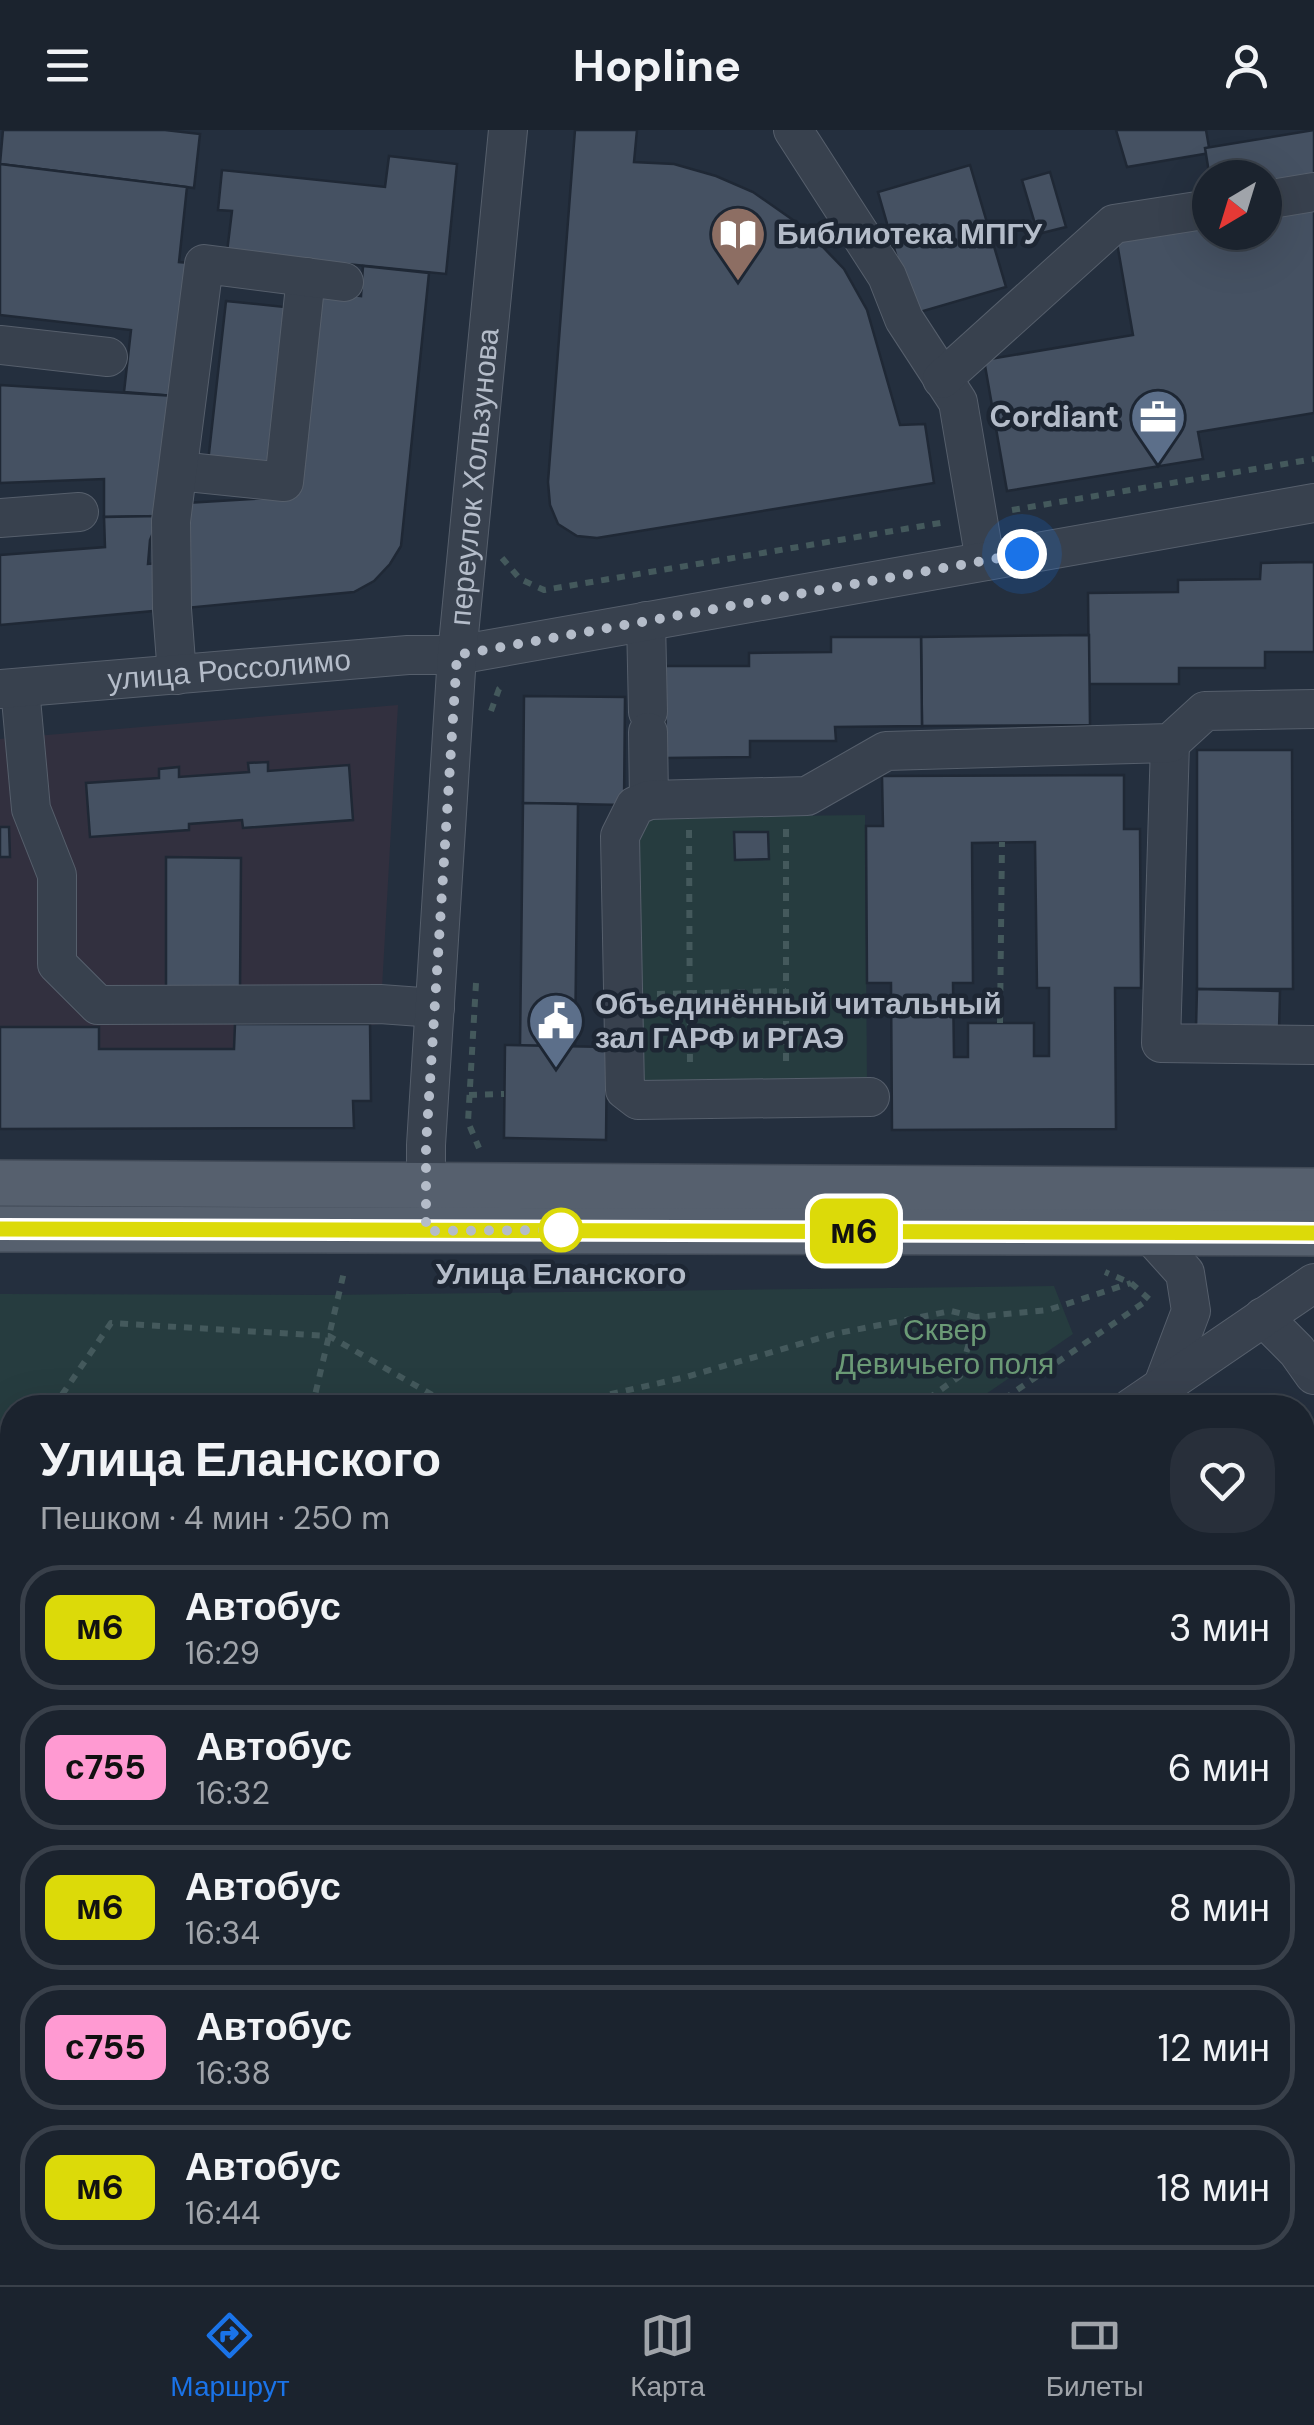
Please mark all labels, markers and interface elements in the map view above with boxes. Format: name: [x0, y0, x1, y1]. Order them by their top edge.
text: Hopline: [573, 36, 741, 95]
icon: menu: [40, 38, 95, 93]
icon: person: [1219, 38, 1274, 93]
north arrow: [1192, 160, 1282, 250]
map controls: [1192, 160, 1282, 250]
library icon: Библиотека МПГУ: [708, 204, 768, 283]
place label: Библиотека МПГУ: [777, 214, 1043, 253]
street label: переулок Хользунова: [440, 326, 508, 627]
office icon: Cordiant: [1128, 387, 1188, 466]
place label: Cordiant: [990, 397, 1119, 436]
your location: [997, 529, 1047, 579]
street label: улица Россолимо: [106, 640, 352, 699]
place label: Объединённый читальный зал ГАРФ и РГАЭ: [595, 984, 1002, 1057]
public building icon: Объединённый читальный зал ГАРФ и РГАЭ: [526, 991, 586, 1070]
line badge: м6: [809, 1198, 899, 1264]
text: м6: [830, 1208, 878, 1254]
marker: Улица Еланского: [540, 1209, 582, 1251]
place label: Улица Еланского: [436, 1254, 686, 1293]
park label: Сквер Девичьего поля: [836, 1310, 1054, 1383]
text: Улица Еланского: [40, 1428, 441, 1491]
button: heart: [1170, 1428, 1275, 1533]
text: Пешком · 4 мин · 250 m: [40, 1497, 390, 1539]
text: Автобус: [185, 1582, 341, 1632]
text: 3 мин: [1169, 1603, 1270, 1653]
text: м6: [76, 1604, 124, 1650]
text: 16:29: [185, 1632, 260, 1674]
text: Автобус: [196, 1722, 352, 1772]
text: 6 мин: [1168, 1743, 1270, 1793]
text: с755: [65, 1744, 146, 1790]
text: 16:32: [196, 1772, 270, 1814]
text: Автобус: [185, 1862, 341, 1912]
text: 8 мин: [1168, 1883, 1270, 1933]
text: м6: [76, 1884, 124, 1930]
text: 16:34: [185, 1912, 260, 1954]
text: Автобус: [196, 2002, 352, 2052]
text: 12 мин: [1158, 2023, 1270, 2073]
text: с755: [65, 2024, 146, 2070]
text: 16:38: [196, 2052, 271, 2094]
text: Автобус: [185, 2142, 341, 2192]
text: 18 мин: [1157, 2163, 1270, 2213]
text: м6: [76, 2164, 124, 2210]
text: 16:44: [185, 2192, 260, 2234]
tab: Маршрут: [170, 2308, 290, 2405]
tab: Карта: [630, 2308, 705, 2405]
tab: Билеты: [1046, 2308, 1144, 2405]

